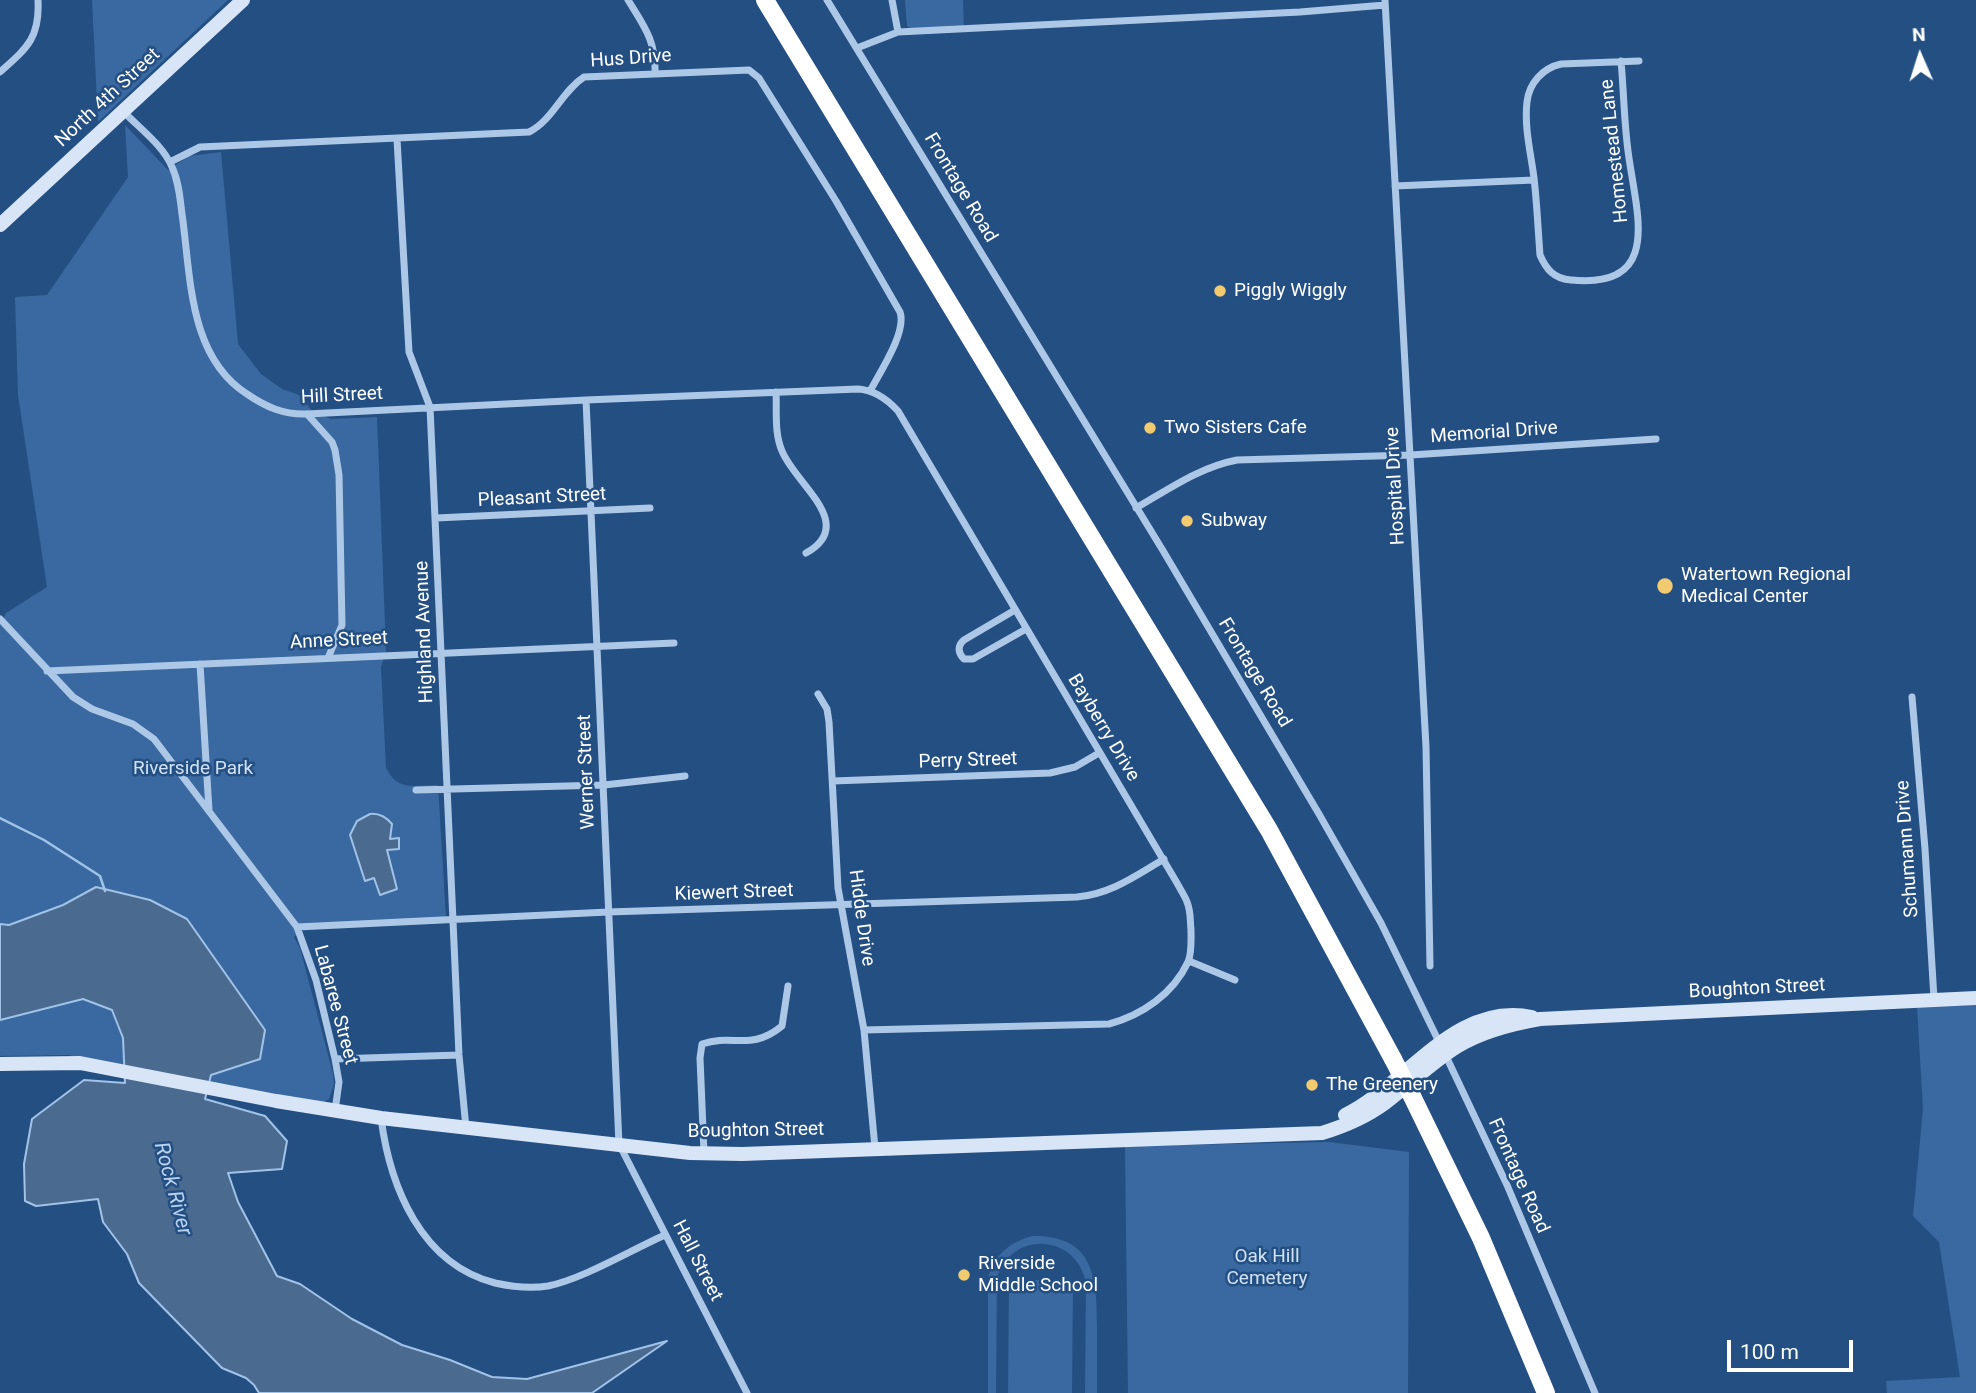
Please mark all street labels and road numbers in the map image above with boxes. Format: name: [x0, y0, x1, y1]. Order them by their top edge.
street label: North 4th Street: [51, 44, 165, 152]
street label: Hus Drive: [590, 45, 672, 73]
street label: Homestead Lane: [1596, 78, 1634, 224]
street label: Frontage Road: [918, 129, 1002, 247]
street label: Hill Street: [300, 382, 384, 410]
street label: Memorial Drive: [1430, 417, 1558, 449]
street label: Hospital Drive: [1382, 426, 1410, 546]
street label: Pleasant Street: [477, 483, 607, 513]
street label: Highland Avenue: [411, 560, 439, 704]
street label: Frontage Road: [1212, 614, 1296, 732]
street label: Anne Street: [289, 627, 389, 655]
street label: Bayberry Drive: [1062, 670, 1144, 786]
street label: Werner Street: [574, 714, 600, 830]
street label: Perry Street: [918, 748, 1018, 774]
street label: Schumann Drive: [1892, 780, 1924, 918]
street label: Hidde Drive: [843, 868, 879, 968]
street label: Kiewert Street: [674, 880, 794, 906]
street label: Labaree Street: [308, 943, 362, 1067]
street label: Boughton Street: [1688, 974, 1826, 1004]
street label: Frontage Road: [1482, 1115, 1554, 1237]
street label: Boughton Street: [688, 1118, 824, 1144]
street label: Hall Street: [667, 1217, 727, 1305]

